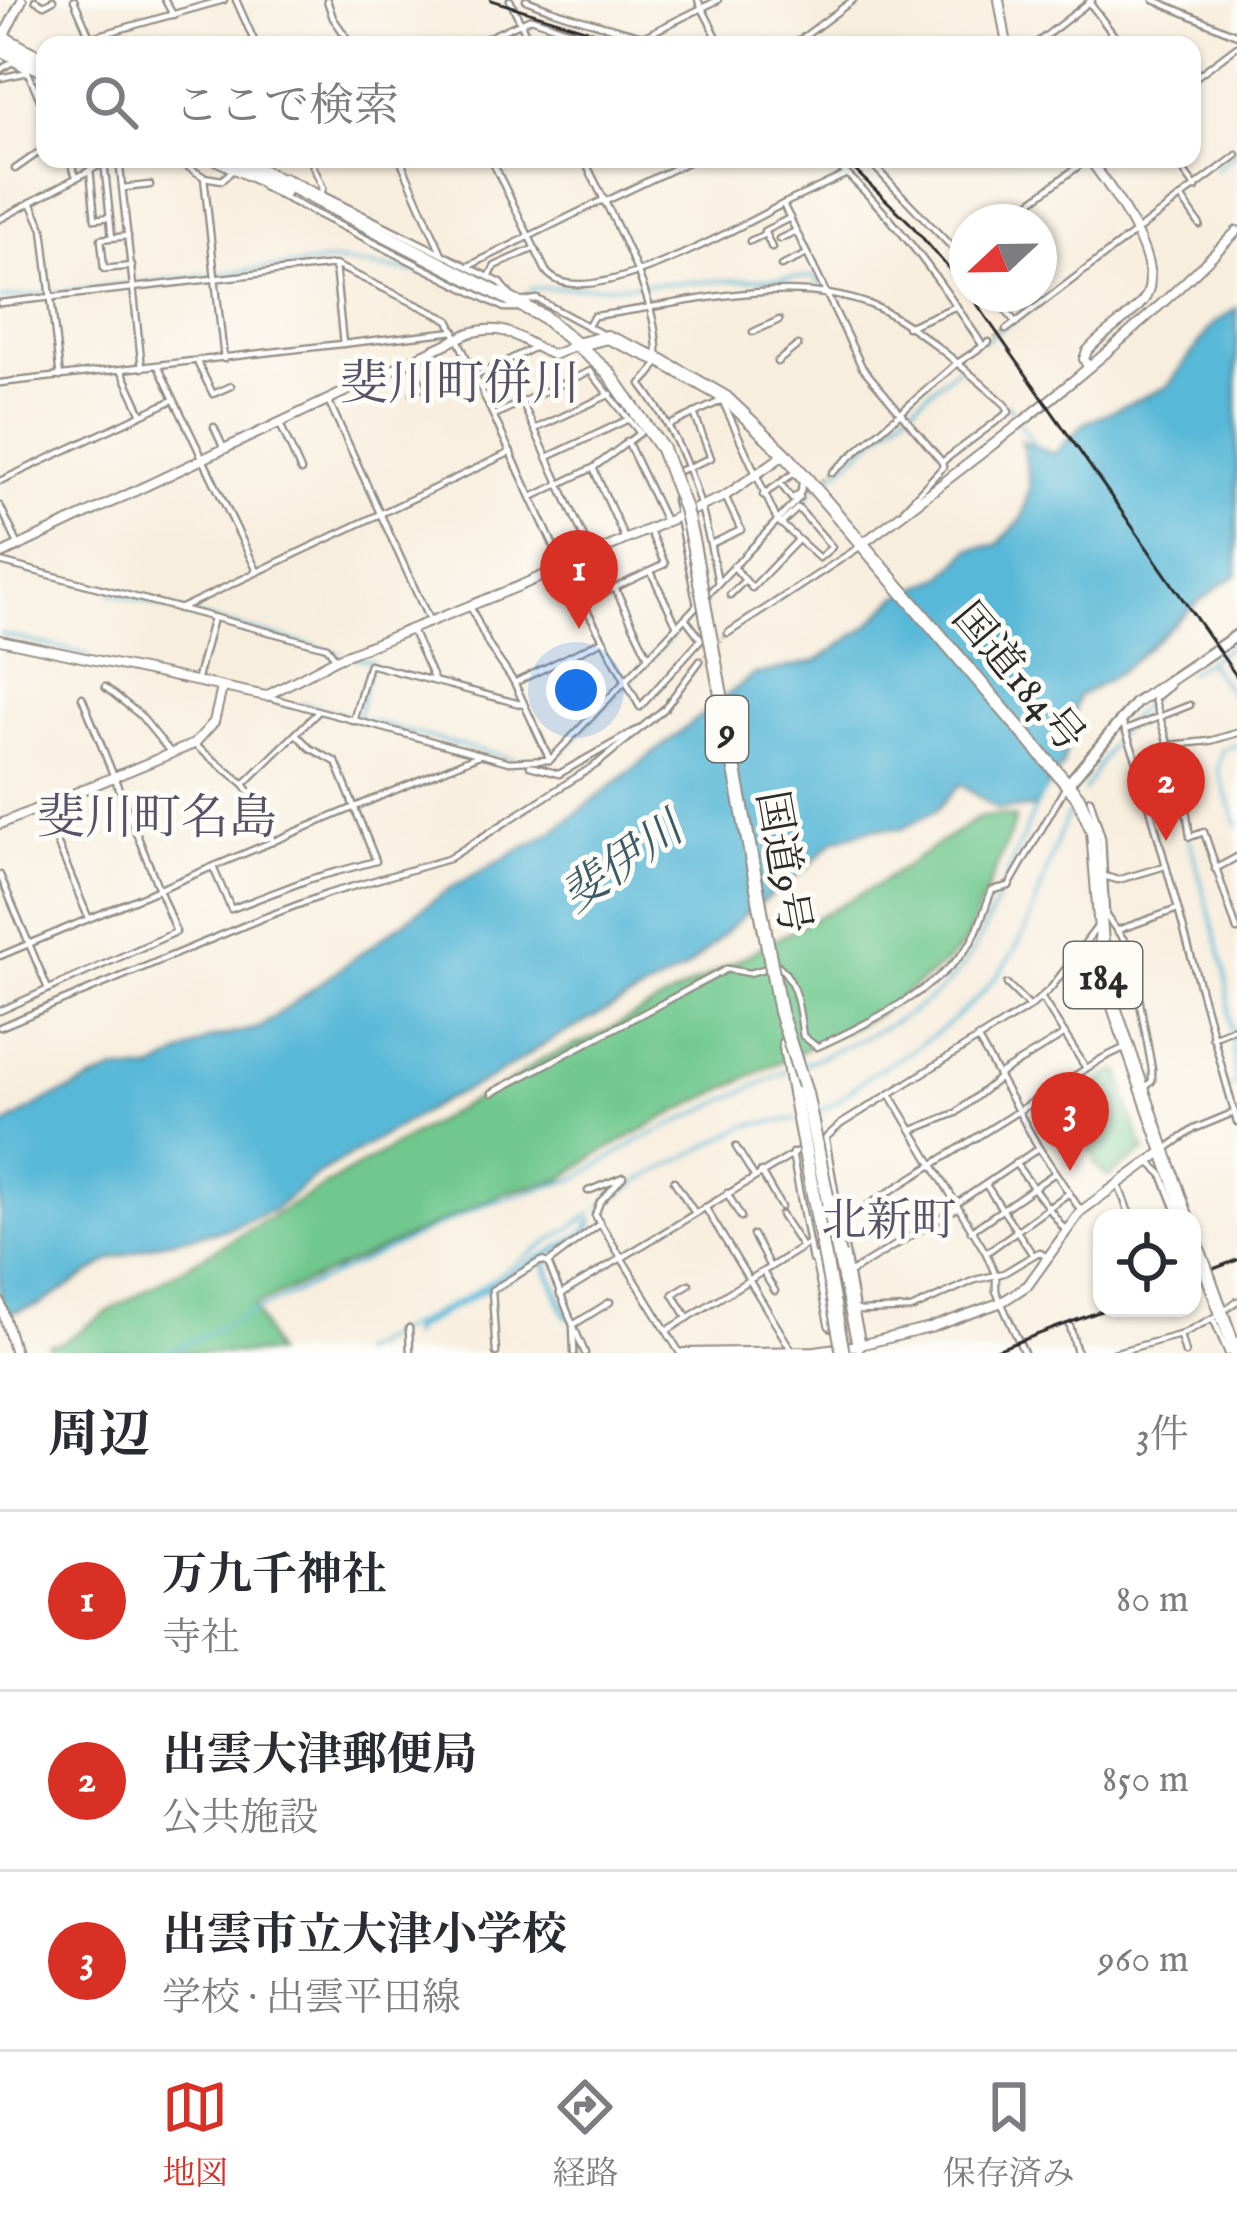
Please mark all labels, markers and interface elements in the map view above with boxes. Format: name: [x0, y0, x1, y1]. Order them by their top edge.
search box: [36, 36, 1201, 168]
icon: search: [78, 69, 144, 135]
text: ここで検索: [174, 79, 399, 136]
north arrow: [949, 204, 1057, 312]
district label: 斐川町併川: [340, 356, 580, 416]
pin: 1: [540, 530, 618, 629]
street label: 国道184号: [940, 593, 1095, 764]
your location: [546, 660, 606, 720]
road number: 9: [706, 696, 748, 762]
pin: 2: [1127, 742, 1205, 841]
street label: 国道9号: [743, 787, 820, 938]
district label: 斐川町名島: [37, 790, 277, 850]
water label: 斐伊川: [551, 799, 699, 926]
road number: 184: [1064, 942, 1142, 1008]
pin: 3: [1031, 1072, 1109, 1171]
district label: 北新町: [821, 1194, 957, 1251]
map controls: [1093, 1209, 1201, 1317]
button: locate: [1093, 1209, 1201, 1317]
text: 周辺: [48, 1405, 150, 1470]
text: 3件: [1135, 1412, 1189, 1461]
text: 万九千神社: [162, 1548, 387, 1605]
text: 1: [80, 1576, 94, 1625]
text: 80 m: [1116, 1576, 1189, 1625]
text: 寺社: [162, 1615, 240, 1664]
text: 出雲大津郵便局: [162, 1728, 477, 1785]
text: 2: [78, 1756, 96, 1805]
text: 850 m: [1102, 1756, 1189, 1805]
text: 公共施設: [162, 1795, 318, 1844]
text: 出雲市立大津小学校: [162, 1908, 567, 1965]
text: 3: [80, 1936, 94, 1985]
text: 960 m: [1098, 1936, 1189, 1985]
text: 学校 · 出雲平田線: [162, 1975, 461, 2024]
tab: 地図: [162, 2074, 228, 2196]
tab: 経路: [552, 2074, 618, 2196]
tab: 保存済み: [943, 2074, 1075, 2196]

